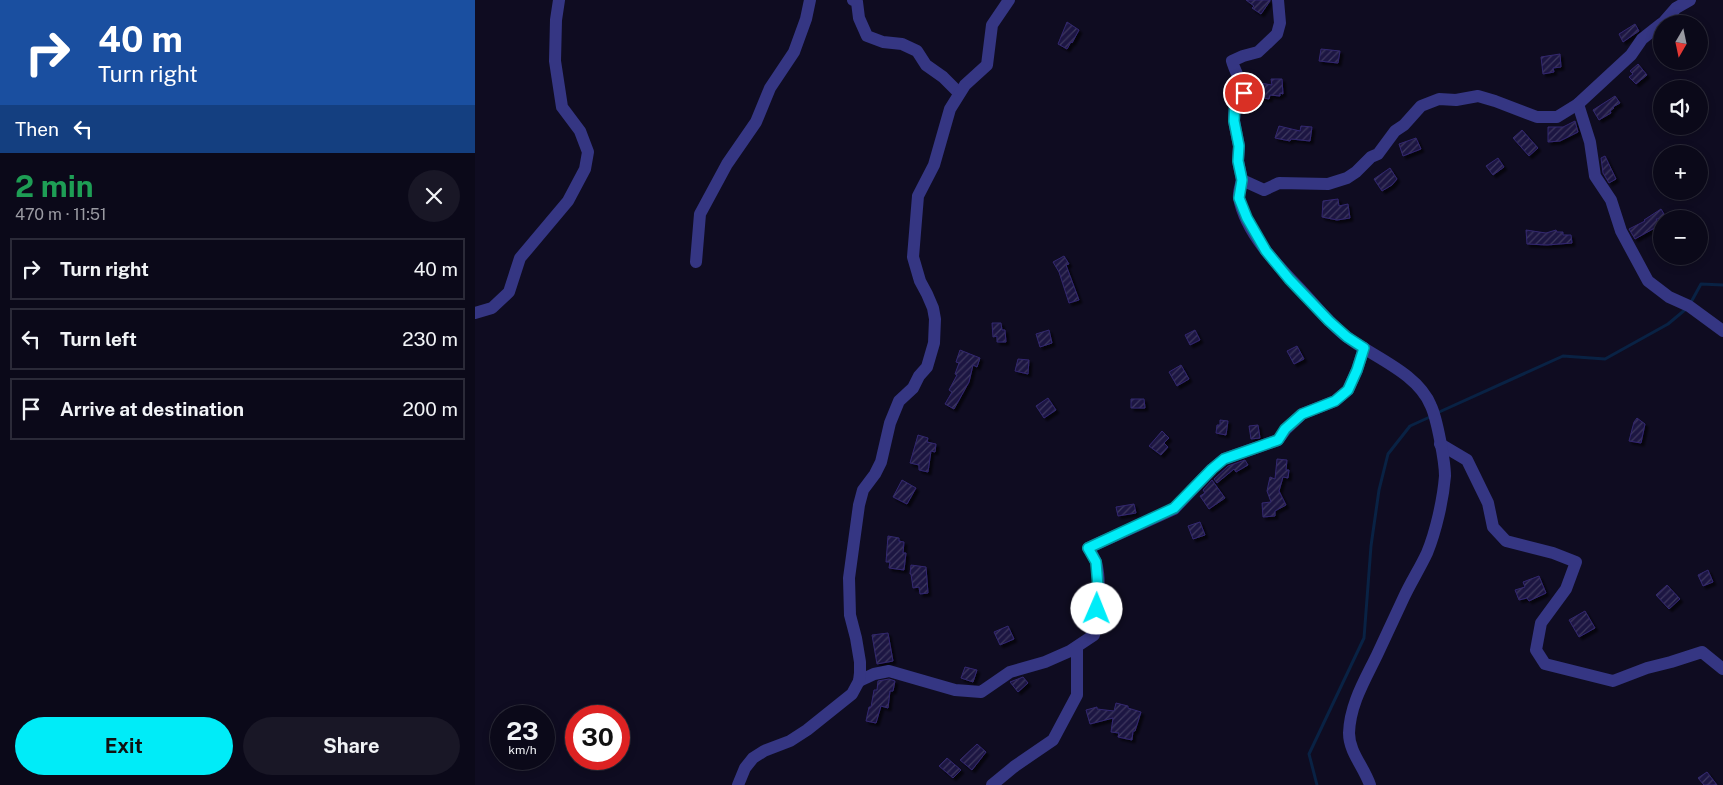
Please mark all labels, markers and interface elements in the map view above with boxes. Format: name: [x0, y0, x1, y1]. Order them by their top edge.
north arrow: [1653, 15, 1707, 70]
map controls: [1653, 15, 1708, 265]
text: 40 m: [98, 19, 183, 60]
icon: right: [15, 20, 80, 85]
text: Turn right: [98, 61, 198, 87]
pin: [1223, 72, 1265, 114]
icon: arrive: [1230, 79, 1258, 107]
button: sound: [1653, 80, 1708, 135]
icon: left: [69, 115, 97, 143]
text: Then: [15, 118, 59, 140]
button: +: [1653, 145, 1708, 200]
text: 2 min: [15, 168, 94, 204]
button: close: [408, 170, 460, 222]
text: 470 m · 11:51: [15, 205, 107, 224]
button: −: [1653, 210, 1708, 265]
icon: right: [17, 255, 45, 283]
text: Turn right: [60, 258, 149, 280]
text: 40 m: [413, 258, 458, 280]
icon: left: [17, 325, 45, 353]
text: Turn left: [60, 328, 137, 350]
text: 230 m: [402, 328, 458, 350]
icon: arrive: [17, 395, 45, 423]
text: Arrive at destination: [60, 398, 244, 420]
text: 200 m: [402, 398, 458, 420]
position arrow: [1070, 582, 1122, 634]
speed limit sign: 30: [565, 705, 630, 770]
text: 23: [506, 716, 539, 746]
button: Exit: [15, 717, 233, 775]
button: Share: [243, 717, 460, 775]
text: km/h: [508, 743, 537, 757]

